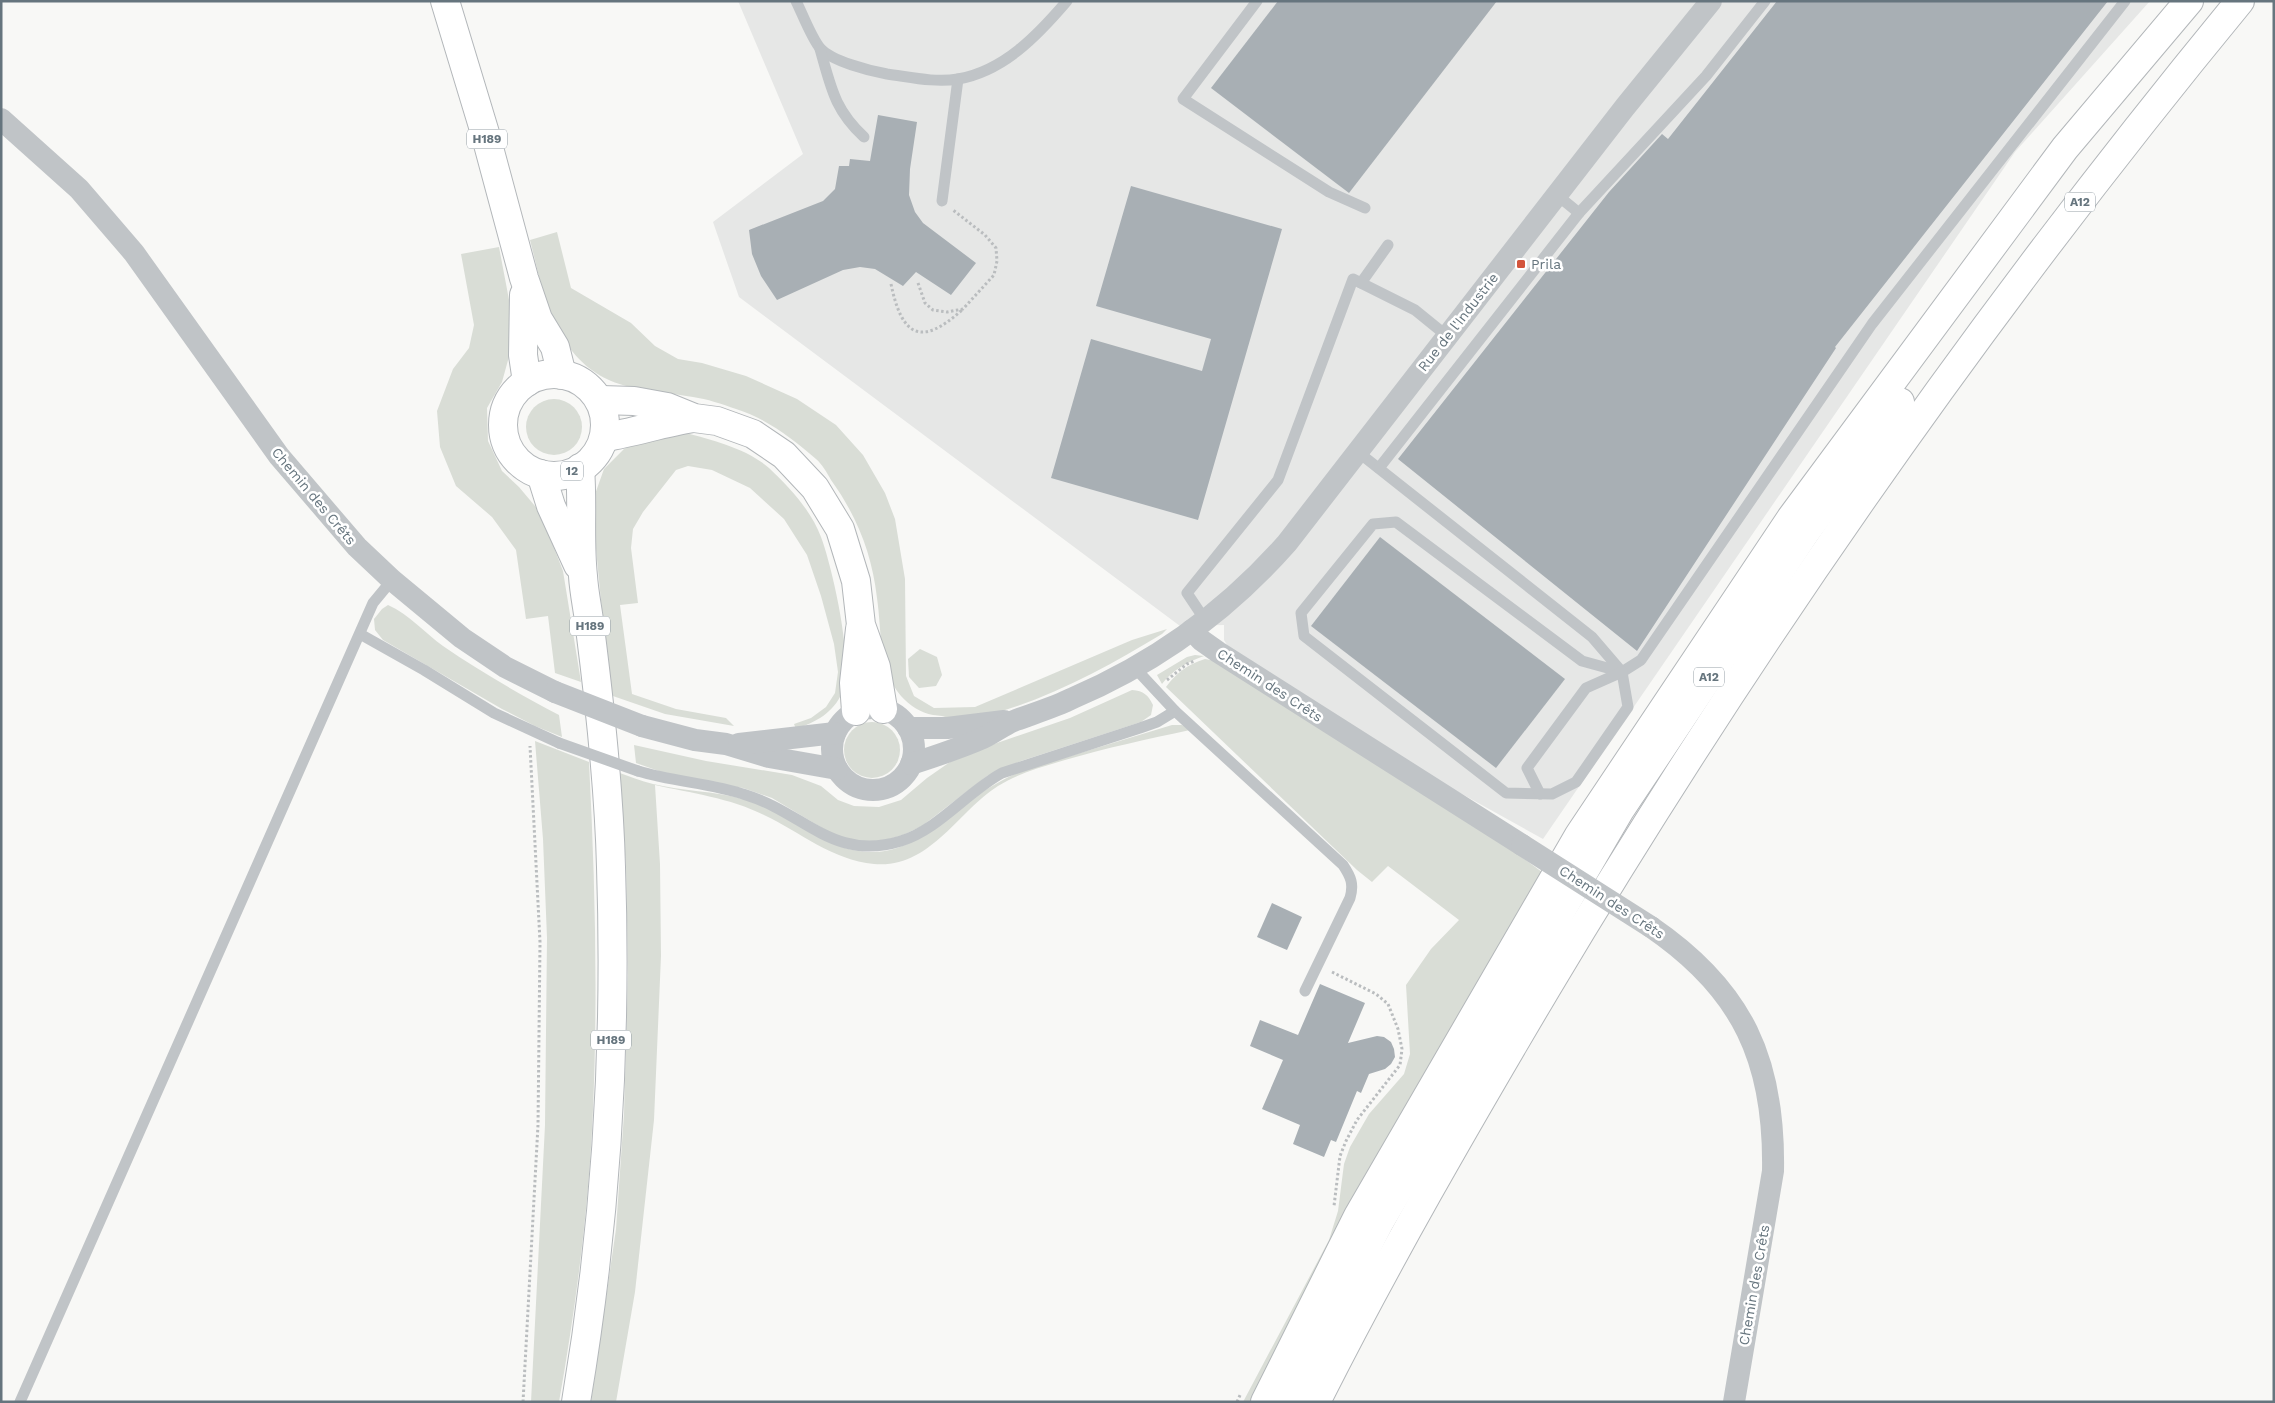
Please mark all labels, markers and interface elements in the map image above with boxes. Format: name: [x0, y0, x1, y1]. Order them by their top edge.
road number: H189: [467, 130, 507, 148]
road number: A12: [2065, 192, 2095, 212]
place label: Prila: [1531, 256, 1561, 272]
marker: Prila: [1515, 258, 1527, 270]
street label: Rue de l'Industrie: [1415, 270, 1501, 374]
street label: Chemin des Crêts: [269, 444, 359, 548]
road number: 12: [561, 462, 583, 481]
road number: H189: [570, 616, 610, 636]
street label: Chemin des Crêts: [1214, 645, 1326, 725]
road number: A12: [1694, 668, 1724, 686]
street label: Chemin des Crêts: [1556, 862, 1668, 942]
road number: H189: [591, 1030, 631, 1050]
street label: Chemin des Crêts: [1736, 1223, 1772, 1347]

